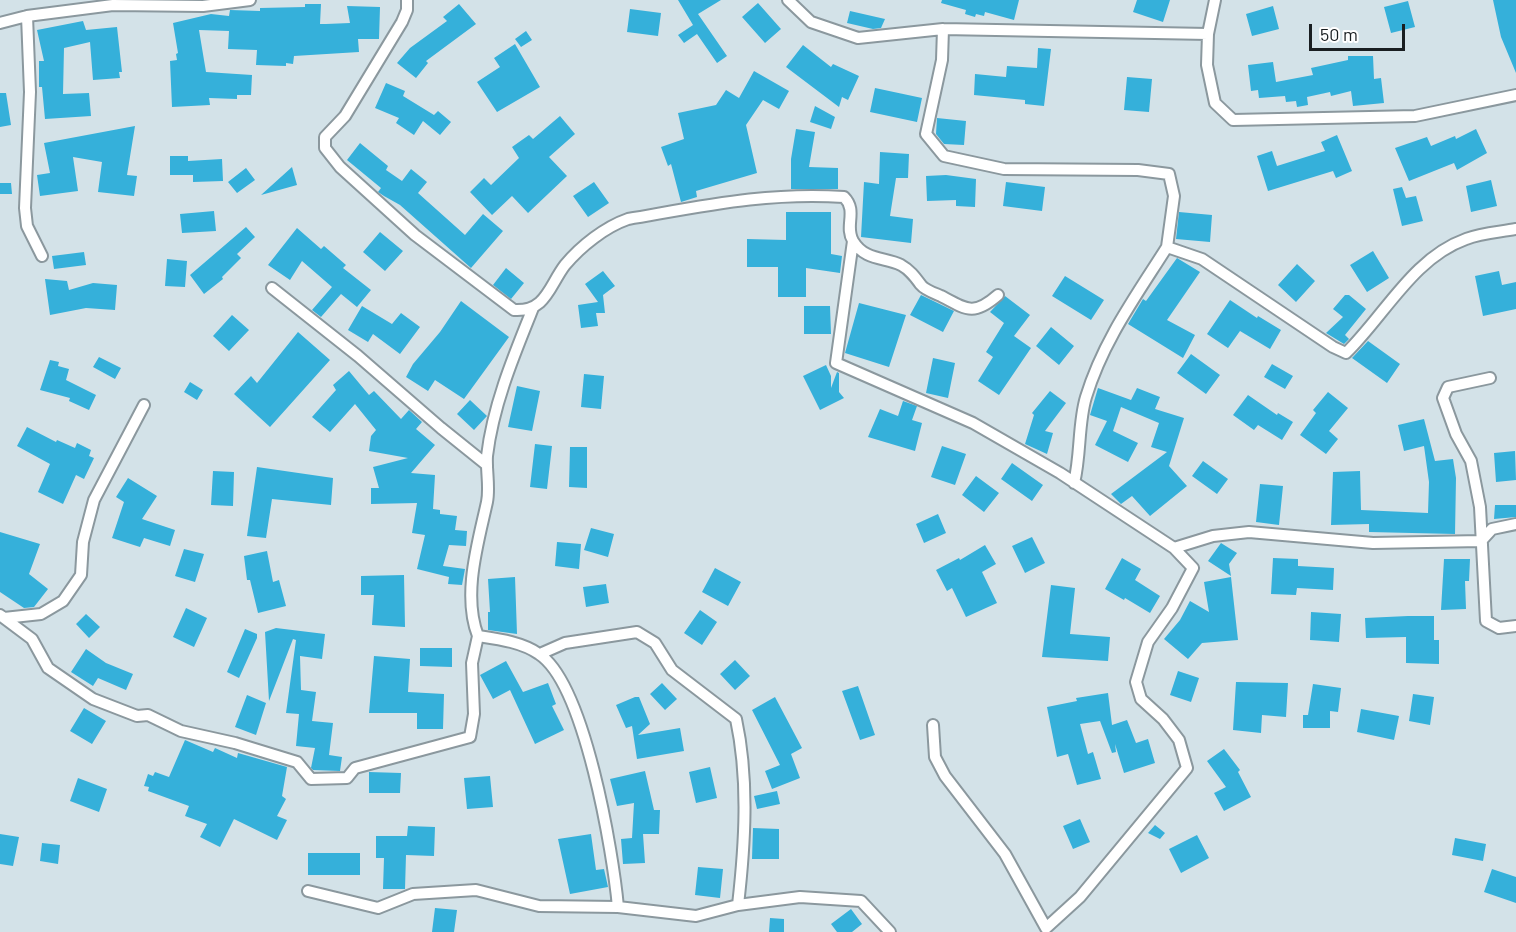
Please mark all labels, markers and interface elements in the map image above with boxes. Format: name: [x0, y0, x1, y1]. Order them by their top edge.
scale bar: [1312, 12, 1408, 50]
text: 50 m: [1320, 23, 1358, 45]

